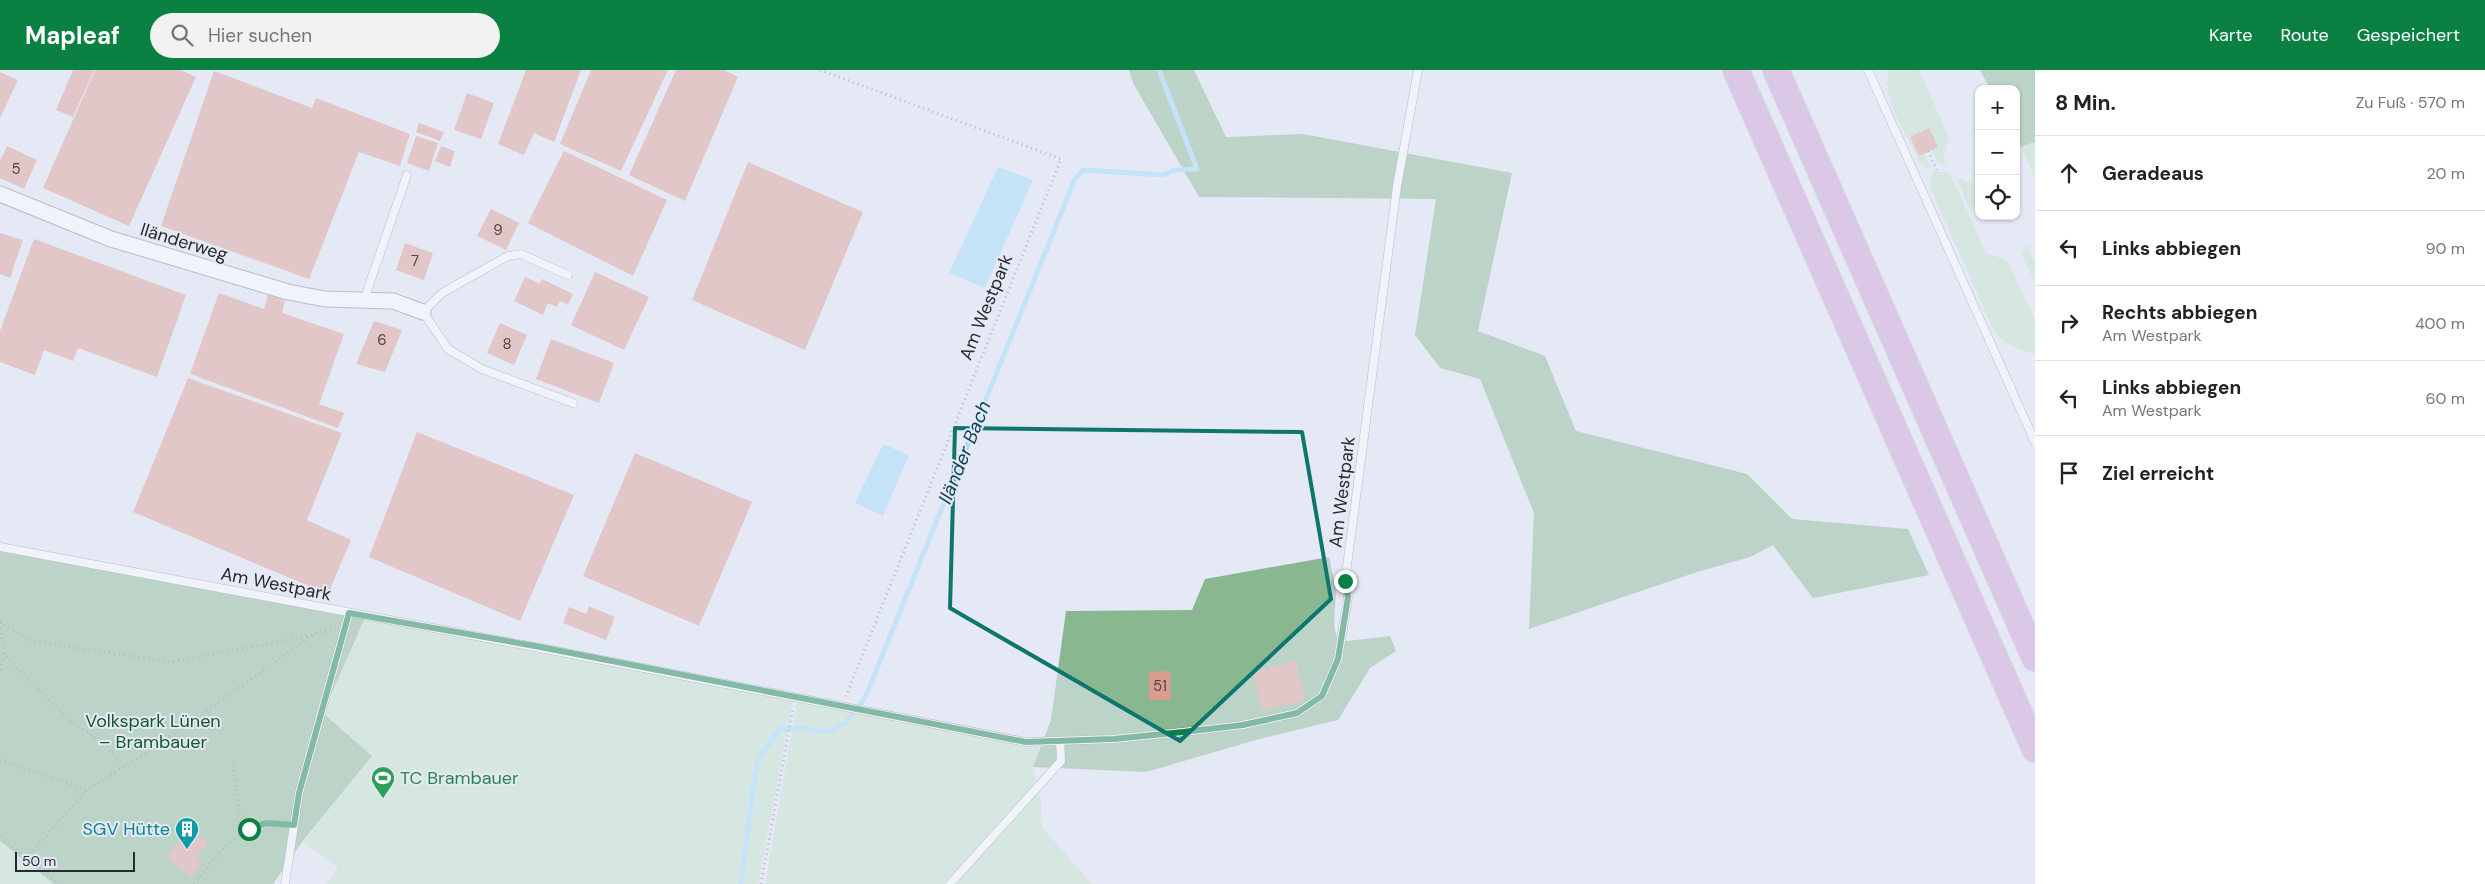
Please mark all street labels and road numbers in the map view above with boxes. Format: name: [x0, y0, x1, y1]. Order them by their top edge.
street label: Iländerweg: [137, 217, 231, 267]
street label: Am Westpark: [954, 251, 1018, 363]
street label: Am Westpark: [1323, 435, 1361, 549]
street label: Am Westpark: [219, 562, 333, 606]

